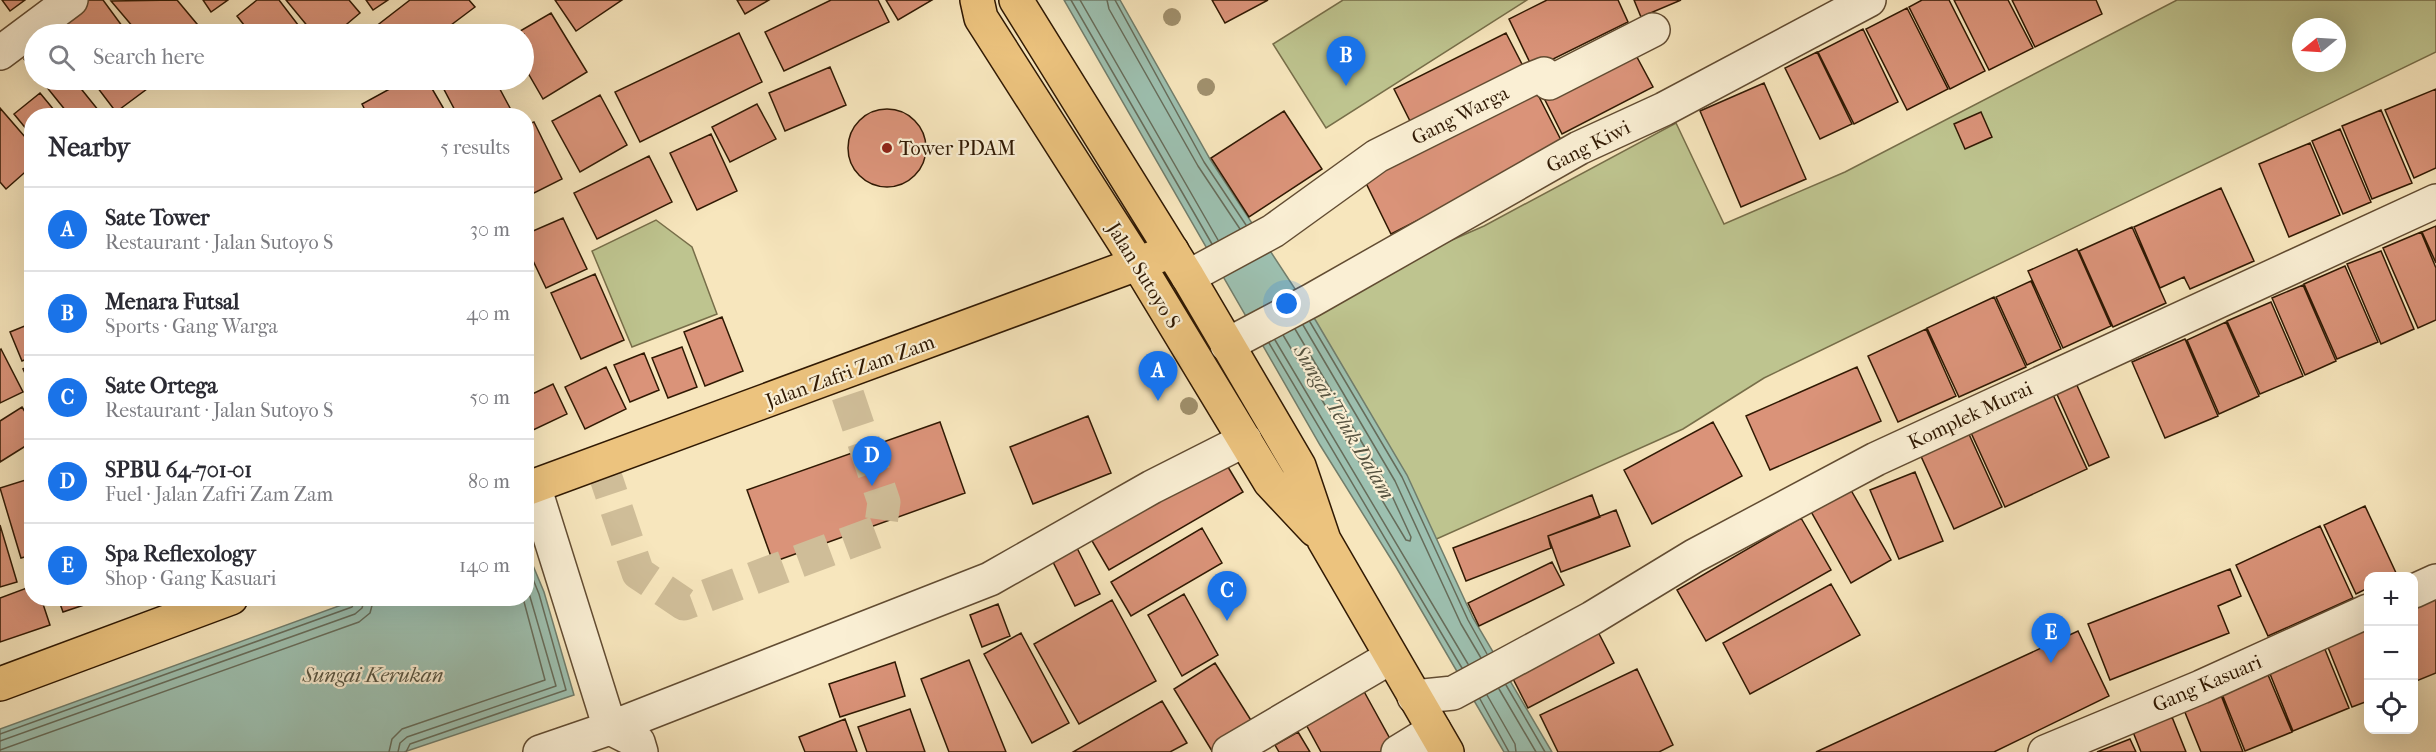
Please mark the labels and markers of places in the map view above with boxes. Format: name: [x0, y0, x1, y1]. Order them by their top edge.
pin: B: [1326, 36, 1366, 86]
place label: Tower PDAM: [899, 137, 1016, 160]
marker: Tower PDAM: [880, 141, 894, 155]
pin: A: [1138, 352, 1178, 401]
pin: D: [852, 436, 892, 486]
pin: C: [1208, 572, 1246, 621]
pin: E: [2032, 614, 2070, 663]

